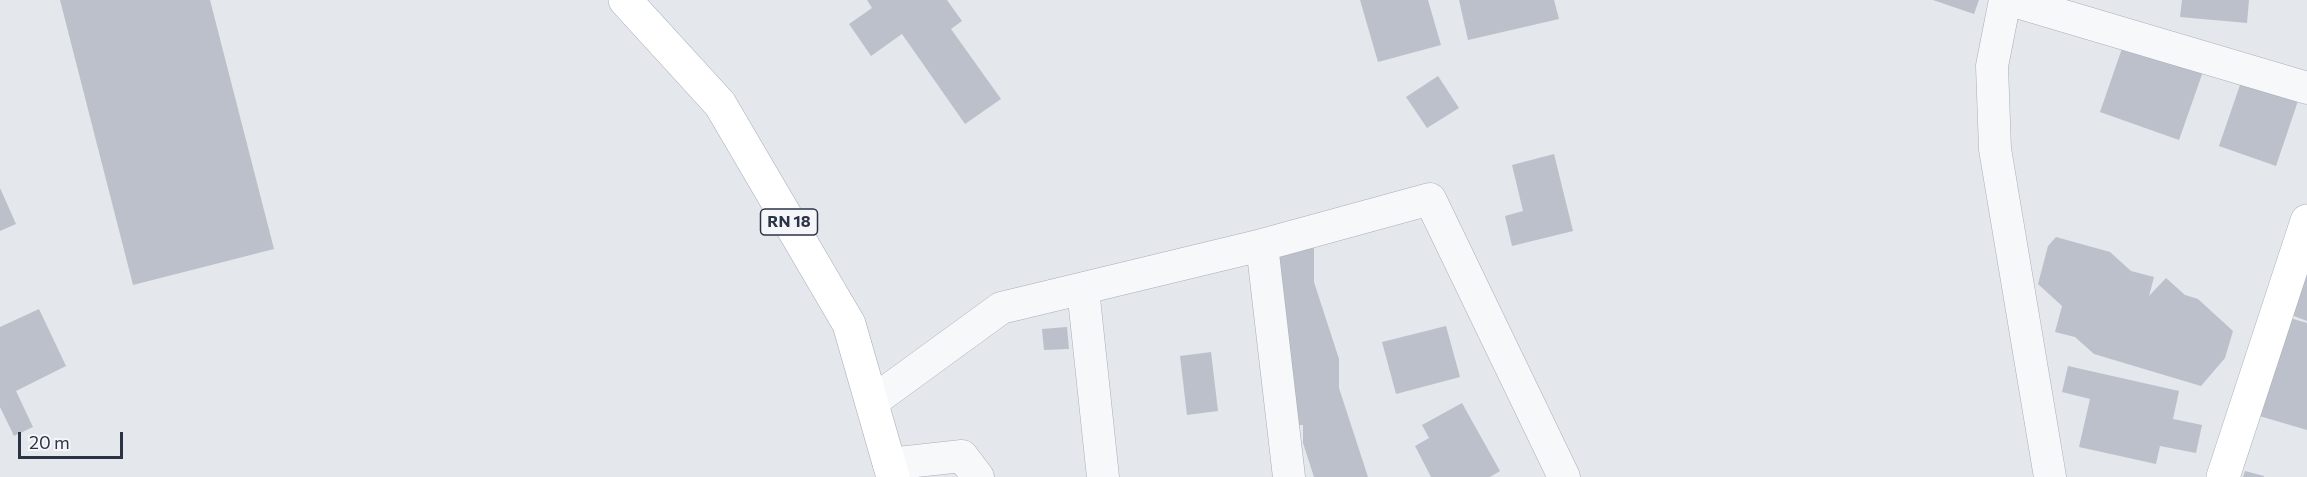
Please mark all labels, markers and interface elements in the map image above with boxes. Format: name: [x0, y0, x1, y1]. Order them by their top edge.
road number: RN 18: [760, 209, 818, 235]
scale bar: [21, 420, 126, 458]
text: 20 m: [29, 431, 70, 453]

